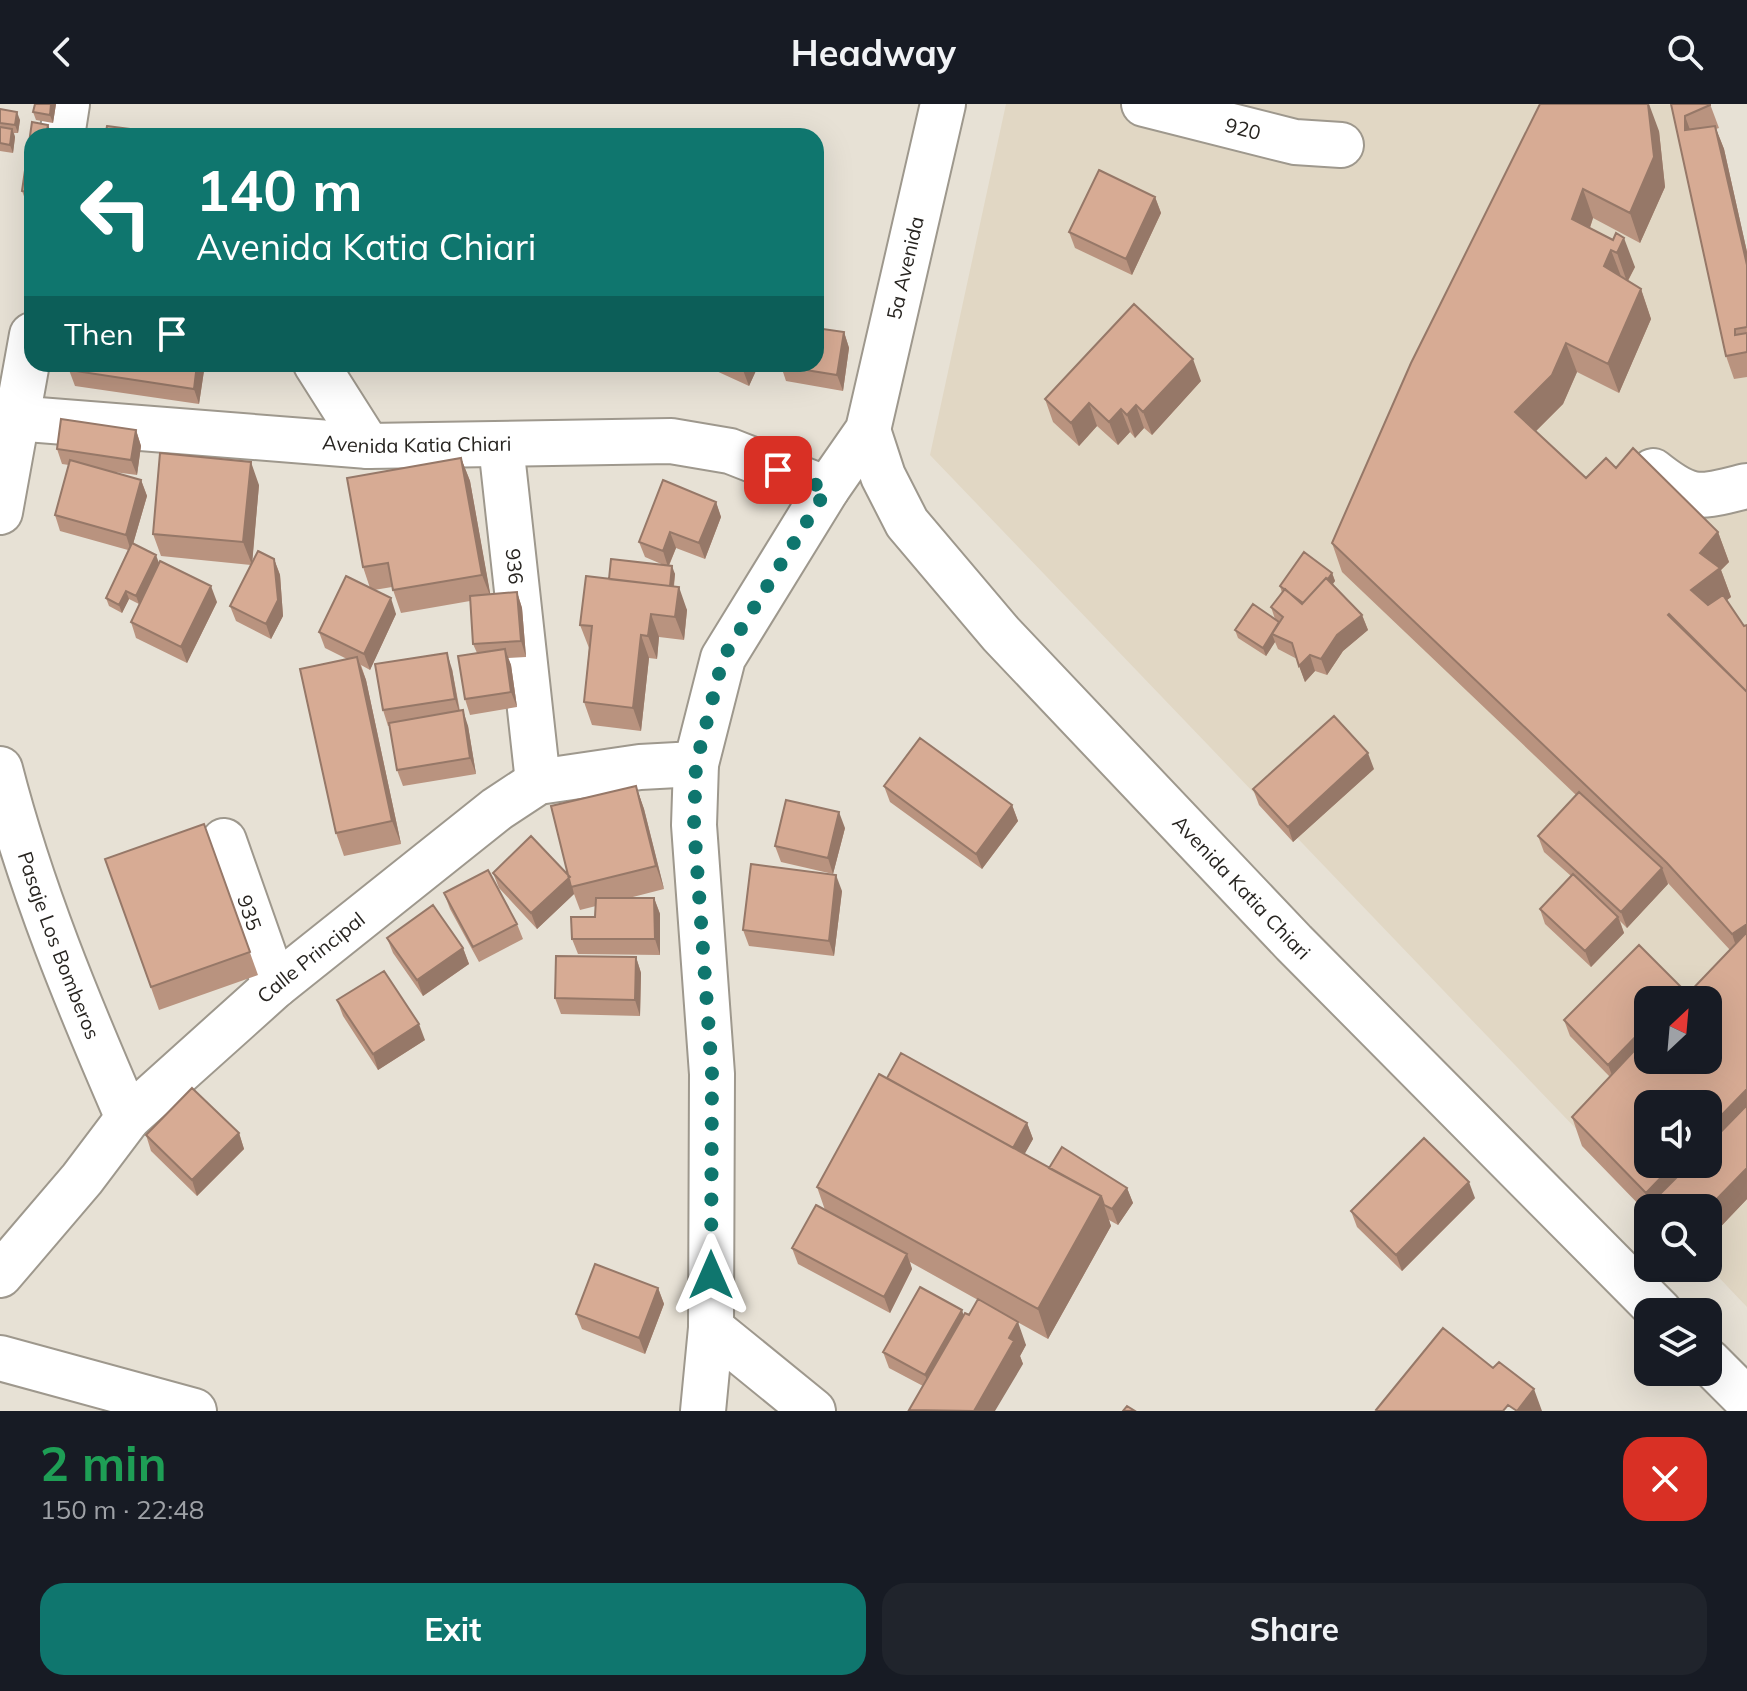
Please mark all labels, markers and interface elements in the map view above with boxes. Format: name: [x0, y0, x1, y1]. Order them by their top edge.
icon: back: [40, 30, 84, 74]
text: Headway: [791, 30, 956, 75]
icon: search: [1663, 30, 1707, 74]
street label: 920: [1223, 112, 1264, 145]
text: 140 m: [196, 155, 363, 225]
icon: left: [64, 160, 168, 264]
street label: 5a Avenida: [881, 214, 929, 322]
text: Avenida Katia Chiari: [196, 224, 536, 269]
icon: arrive: [150, 312, 194, 356]
text: Then: [64, 315, 134, 353]
street label: Avenida Katia Chiari: [321, 429, 512, 458]
pin: [744, 436, 812, 504]
icon: arrive: [756, 448, 800, 492]
street label: 936: [500, 547, 529, 585]
street label: Avenida Katia Chiari: [1168, 810, 1316, 964]
street label: Pasaje Los Bomberos: [13, 848, 106, 1043]
street label: 935: [232, 891, 267, 934]
street label: Calle Principal: [252, 906, 370, 1008]
north arrow: [1634, 986, 1722, 1074]
map controls: [1634, 986, 1722, 1386]
button: sound: [1634, 1090, 1722, 1178]
button: search: [1634, 1194, 1722, 1282]
position arrow: [669, 1233, 753, 1317]
button: layers: [1634, 1298, 1722, 1386]
text: 2 min: [40, 1433, 167, 1493]
button: close: [1623, 1437, 1707, 1521]
text: 150 m · 22:48: [40, 1493, 204, 1526]
button: Exit: [40, 1583, 866, 1675]
button: Share: [882, 1583, 1707, 1675]

